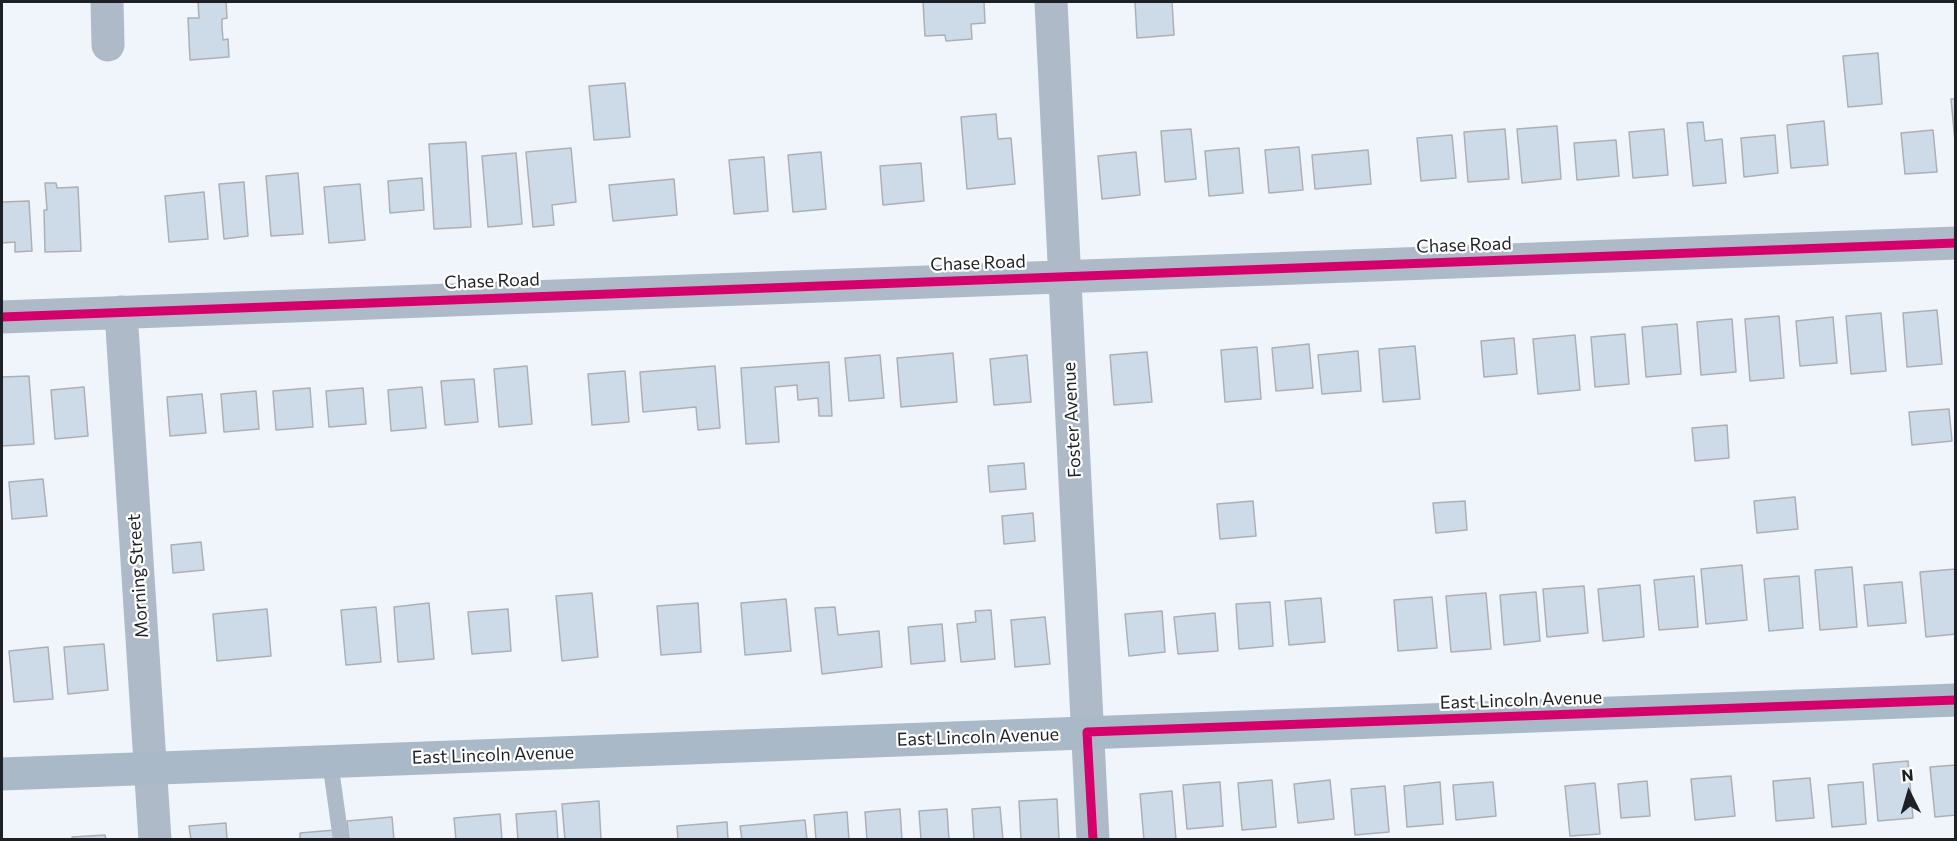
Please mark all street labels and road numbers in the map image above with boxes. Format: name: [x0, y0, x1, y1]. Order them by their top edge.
street label: Chase Road: [1416, 233, 1512, 257]
street label: Chase Road: [930, 251, 1026, 275]
street label: Chase Road: [444, 269, 540, 293]
street label: Foster Avenue: [1058, 361, 1086, 479]
street label: Morning Street: [123, 513, 153, 639]
street label: East Lincoln Avenue: [1440, 686, 1602, 714]
street label: East Lincoln Avenue: [897, 723, 1059, 751]
street label: East Lincoln Avenue: [412, 741, 574, 769]

